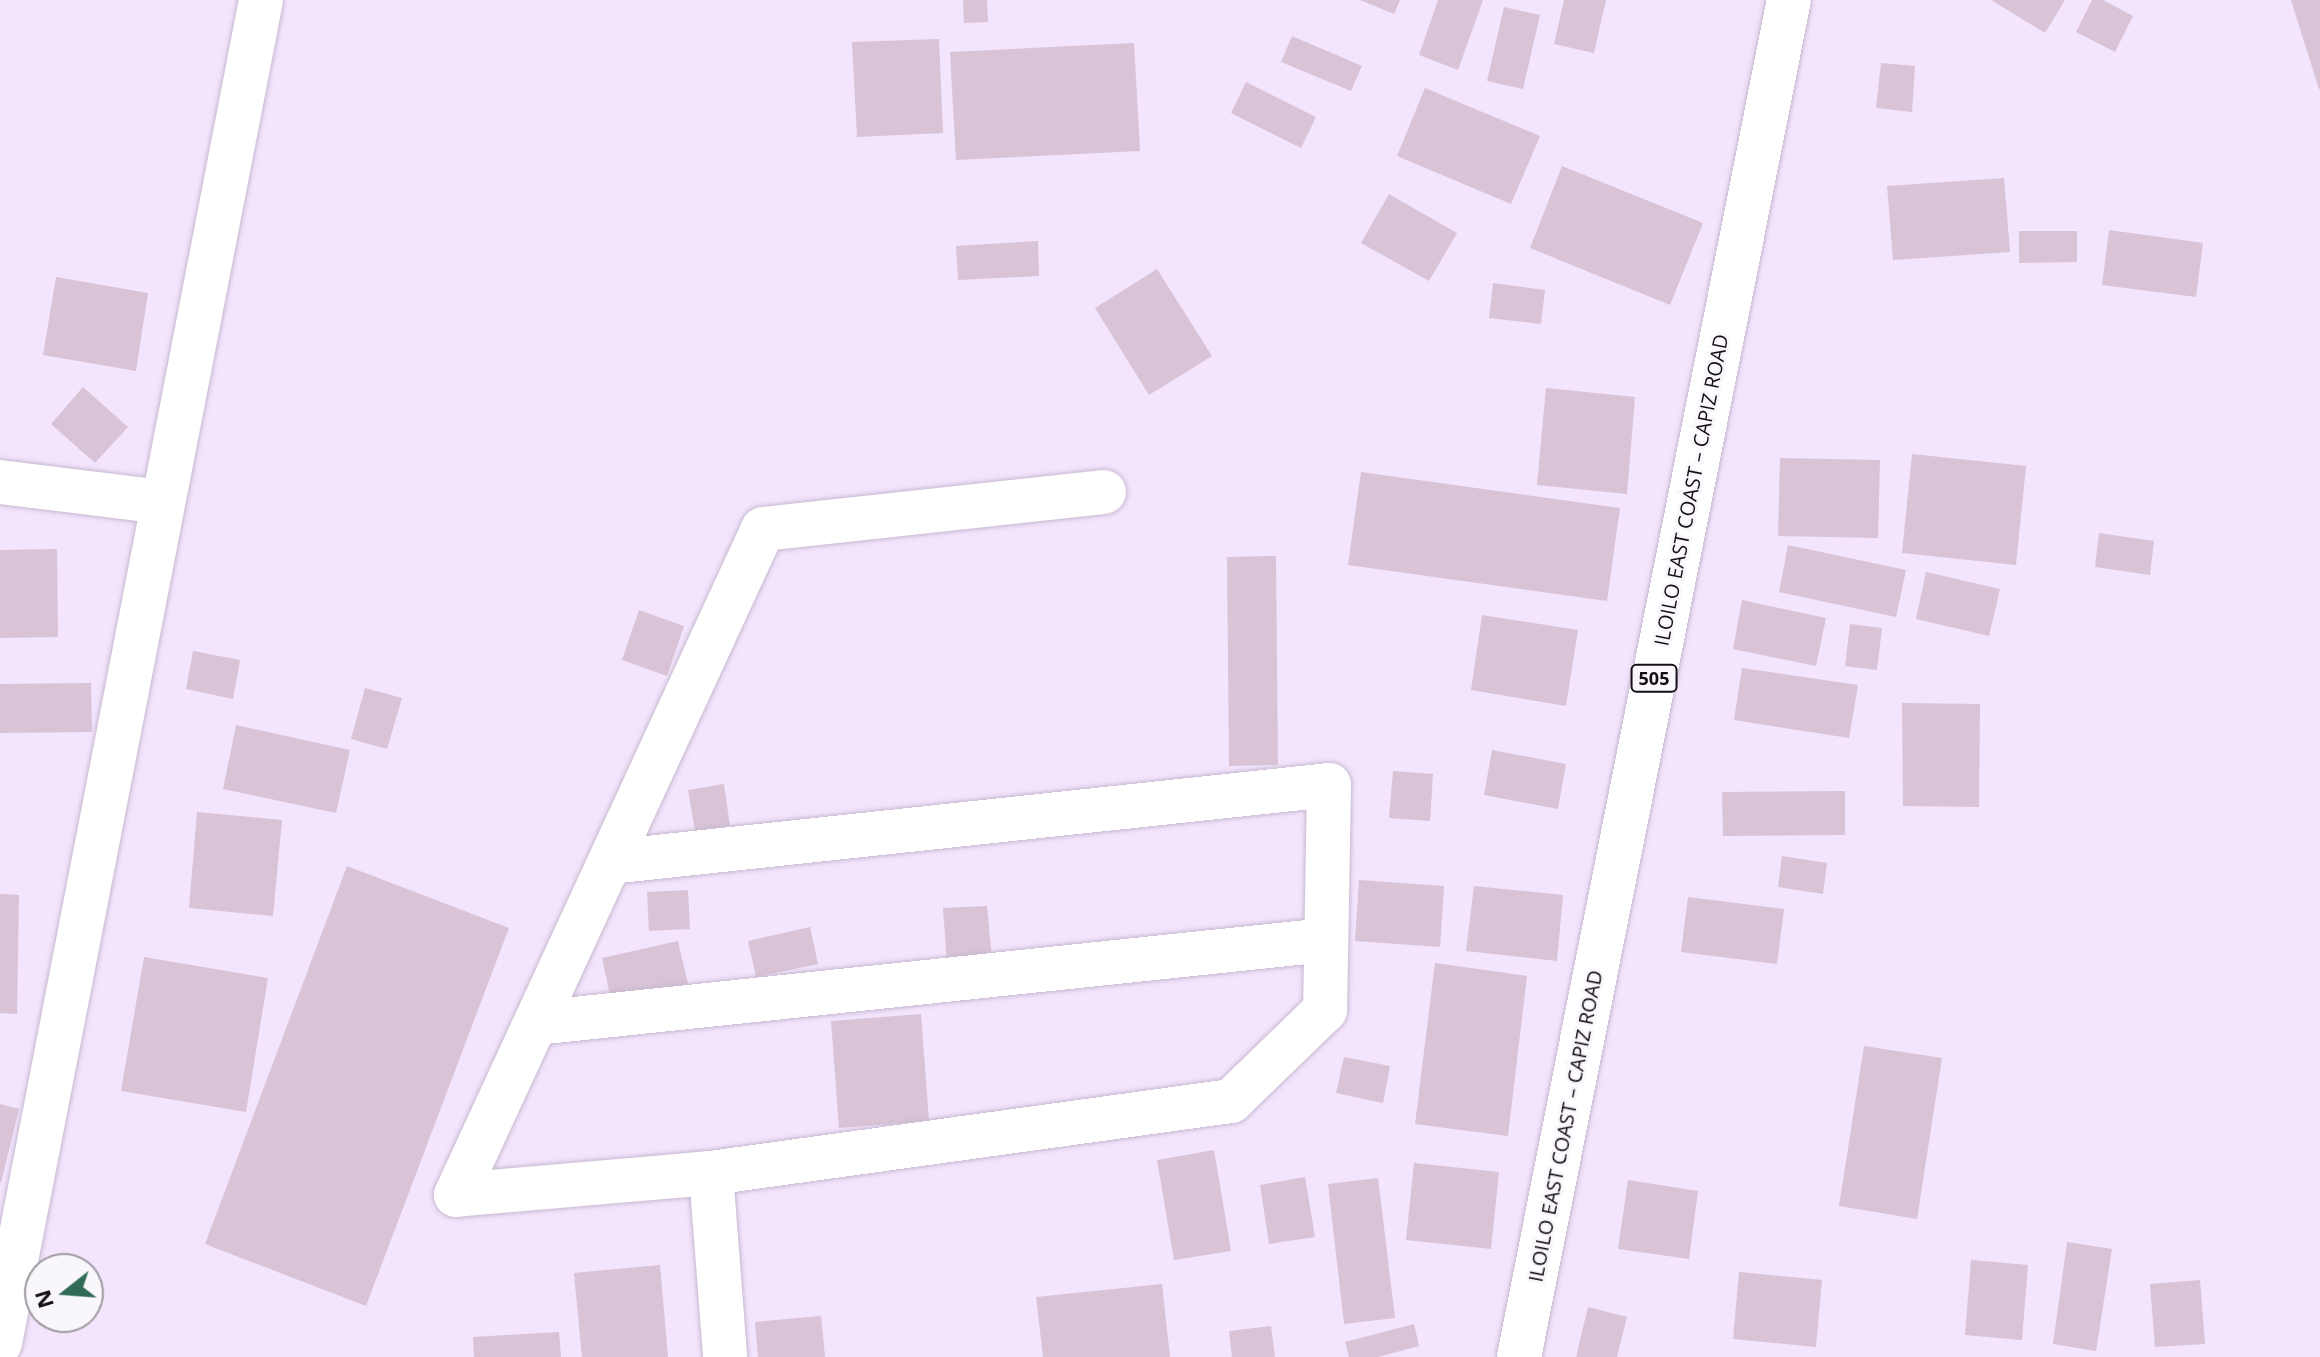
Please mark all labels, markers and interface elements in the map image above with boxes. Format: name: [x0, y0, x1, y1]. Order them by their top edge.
street label: ILOILO EAST COAST – CAPIZ ROAD: [1649, 332, 1733, 648]
road number: 505: [1630, 664, 1678, 692]
street label: ILOILO EAST COAST – CAPIZ ROAD: [1523, 968, 1607, 1284]
north arrow: [24, 1253, 104, 1333]
text: N: [26, 1286, 60, 1312]

